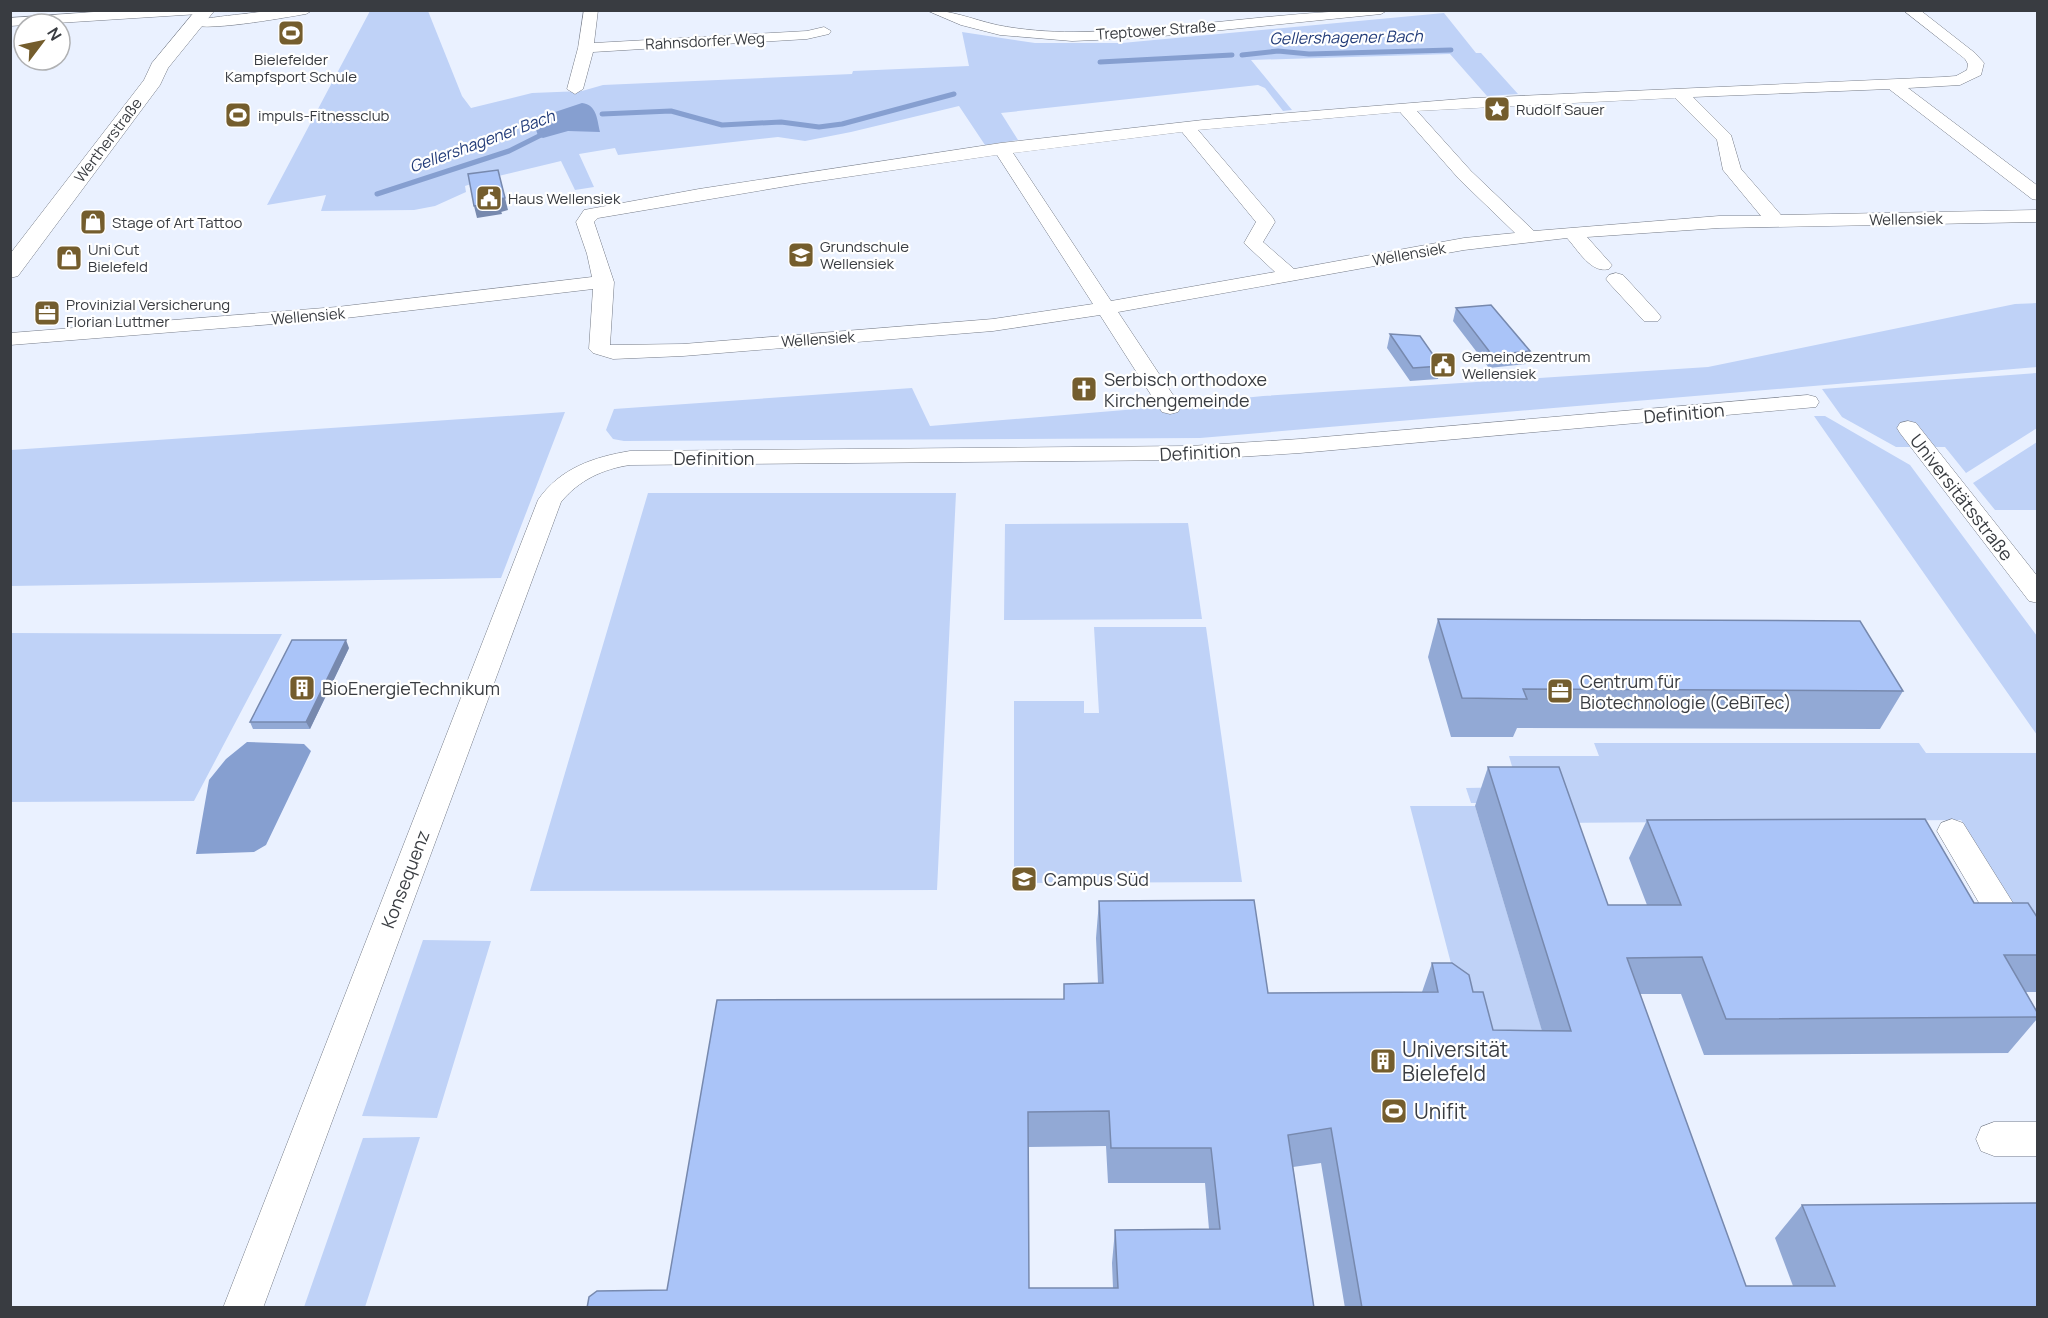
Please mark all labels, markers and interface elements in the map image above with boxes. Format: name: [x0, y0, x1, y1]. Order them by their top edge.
north arrow: [12, 12, 72, 72]
street label: Treptower Straße: [1095, 15, 1217, 45]
sports icon: Bielefelder Kampfsport Schule: [276, 18, 306, 48]
text: N: [42, 23, 67, 45]
water label: Gellershagener Bach: [1269, 25, 1423, 49]
street label: Rahnsdorfer Weg: [645, 27, 765, 55]
place label: Bielefelder Kampfsport Schule: [225, 49, 357, 87]
street label: Wertherstraße: [69, 93, 147, 187]
place icon: Rudolf Sauer: [1482, 94, 1512, 124]
place label: Rudolf Sauer: [1516, 99, 1605, 120]
sports icon: impuls-Fitnessclub: [223, 100, 253, 130]
water label: Gellershagener Bach: [406, 104, 558, 178]
place label: impuls-Fitnessclub: [258, 105, 390, 126]
public building icon: Haus Wellensiek: [474, 183, 504, 213]
place label: Haus Wellensiek: [508, 188, 621, 209]
shop icon: Stage of Art Tattoo: [78, 207, 108, 237]
street label: Wellensiek: [1869, 208, 1944, 230]
place label: Stage of Art Tattoo: [112, 212, 243, 233]
place label: Grundschule Wellensiek: [820, 236, 909, 274]
street label: Wellensiek: [1371, 237, 1448, 271]
place label: Uni Cut Bielefeld: [88, 239, 148, 277]
school or university icon: Grundschule Wellensiek: [786, 240, 816, 270]
shop icon: Uni Cut Bielefeld: [54, 243, 84, 273]
place label: Provinizial Versicherung Florian Luttmer: [66, 294, 230, 332]
office icon: Provinizial Versicherung Florian Luttmer: [32, 298, 62, 328]
street label: Wellensiek: [270, 302, 346, 330]
street label: Wellensiek: [780, 326, 856, 352]
place label: Gemeindezentrum Wellensiek: [1462, 346, 1590, 384]
public building icon: Gemeindezentrum Wellensiek: [1428, 350, 1458, 380]
place label: Serbisch orthodoxe Kirchengemeinde: [1104, 367, 1267, 412]
church icon: Serbisch orthodoxe Kirchengemeinde: [1069, 374, 1099, 404]
street label: Definition: [1643, 398, 1725, 428]
street label: Universitätsstraße: [1905, 429, 2019, 565]
street label: Definition: [1159, 438, 1241, 466]
street label: Definition: [673, 446, 755, 470]
place label: Centrum für Biotechnologie (CeBiTec): [1580, 669, 1791, 714]
building icon: BioEnergieTechnikum: [287, 673, 317, 703]
place label: BioEnergieTechnikum: [322, 676, 500, 700]
office icon: Centrum für Biotechnologie (CeBiTec): [1545, 676, 1575, 706]
street label: Konsequenz: [375, 827, 435, 931]
school or university icon: Campus Süd: [1009, 864, 1039, 894]
place label: Campus Süd: [1044, 867, 1149, 891]
place label: Universität Bielefeld: [1402, 1035, 1508, 1087]
building icon: Universität Bielefeld: [1368, 1046, 1398, 1076]
sports icon: Unifit: [1379, 1096, 1409, 1126]
place label: Unifit: [1414, 1097, 1467, 1125]

